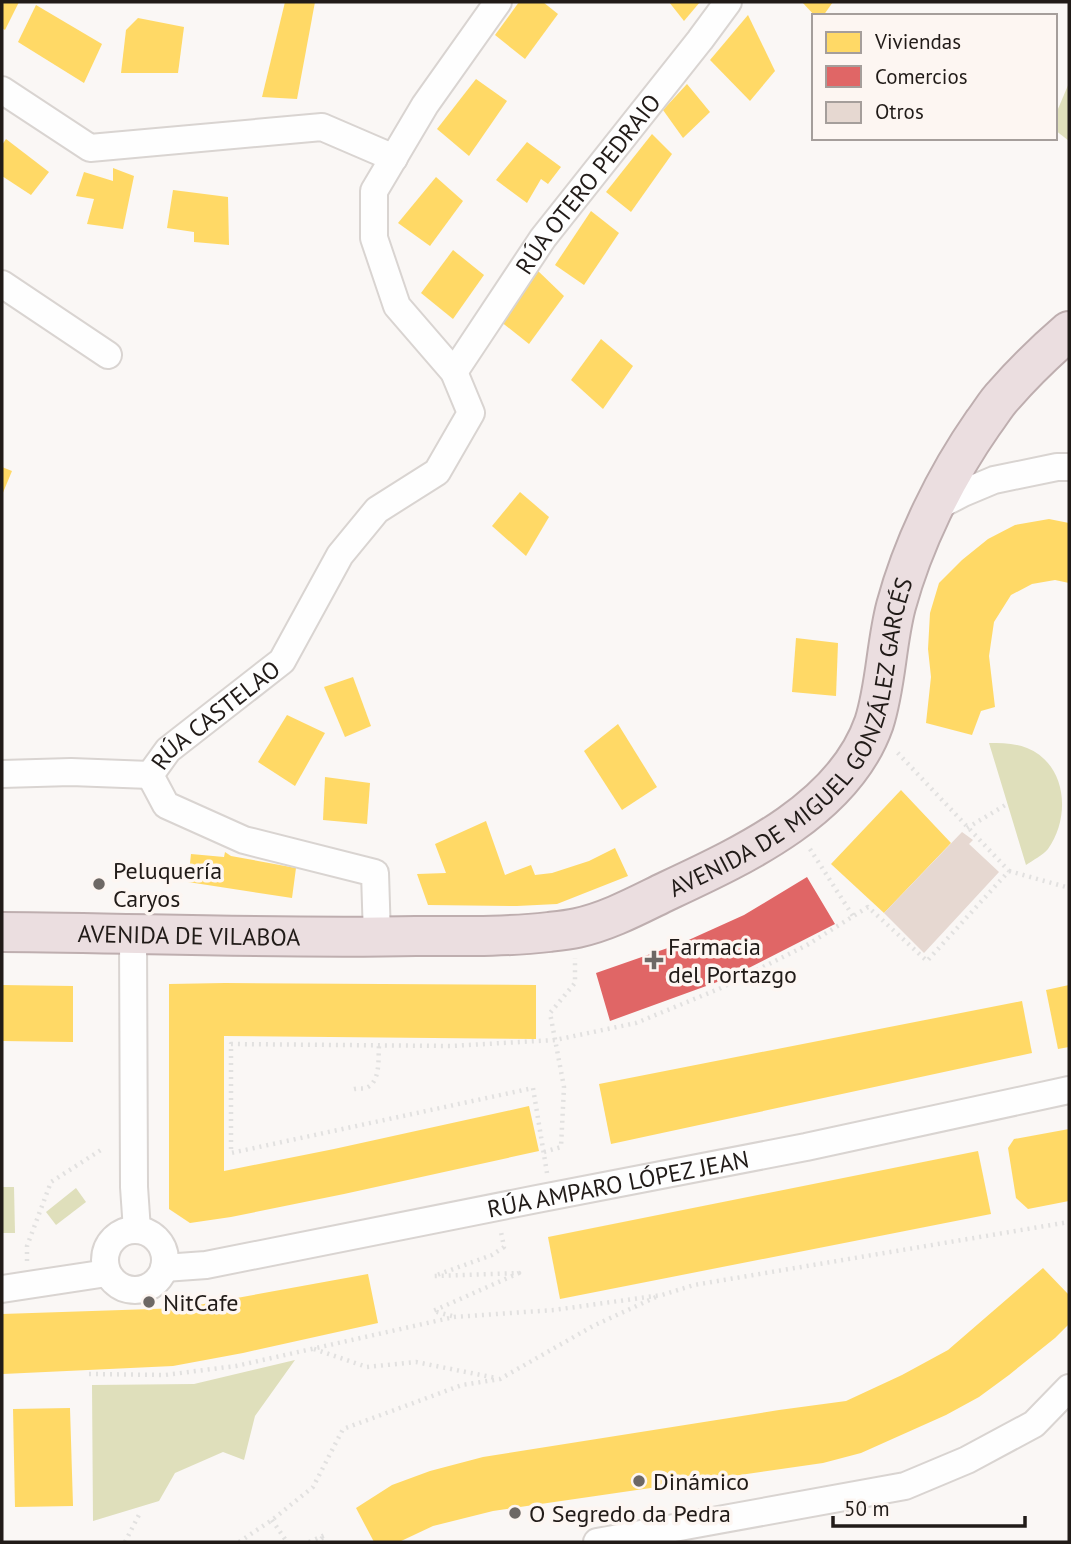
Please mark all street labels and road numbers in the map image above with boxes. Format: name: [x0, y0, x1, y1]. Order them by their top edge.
street label: RÚA OTERO PEDRAIO: [508, 87, 667, 280]
street label: AVENIDA DE MIGUEL GONZÁLEZ GARCÉS: [664, 573, 919, 904]
street label: RÚA CASTELAO: [144, 653, 286, 776]
street label: AVENIDA DE VILABOA: [77, 917, 300, 952]
street label: RÚA AMPARO LÓPEZ JEAN: [484, 1143, 751, 1224]

